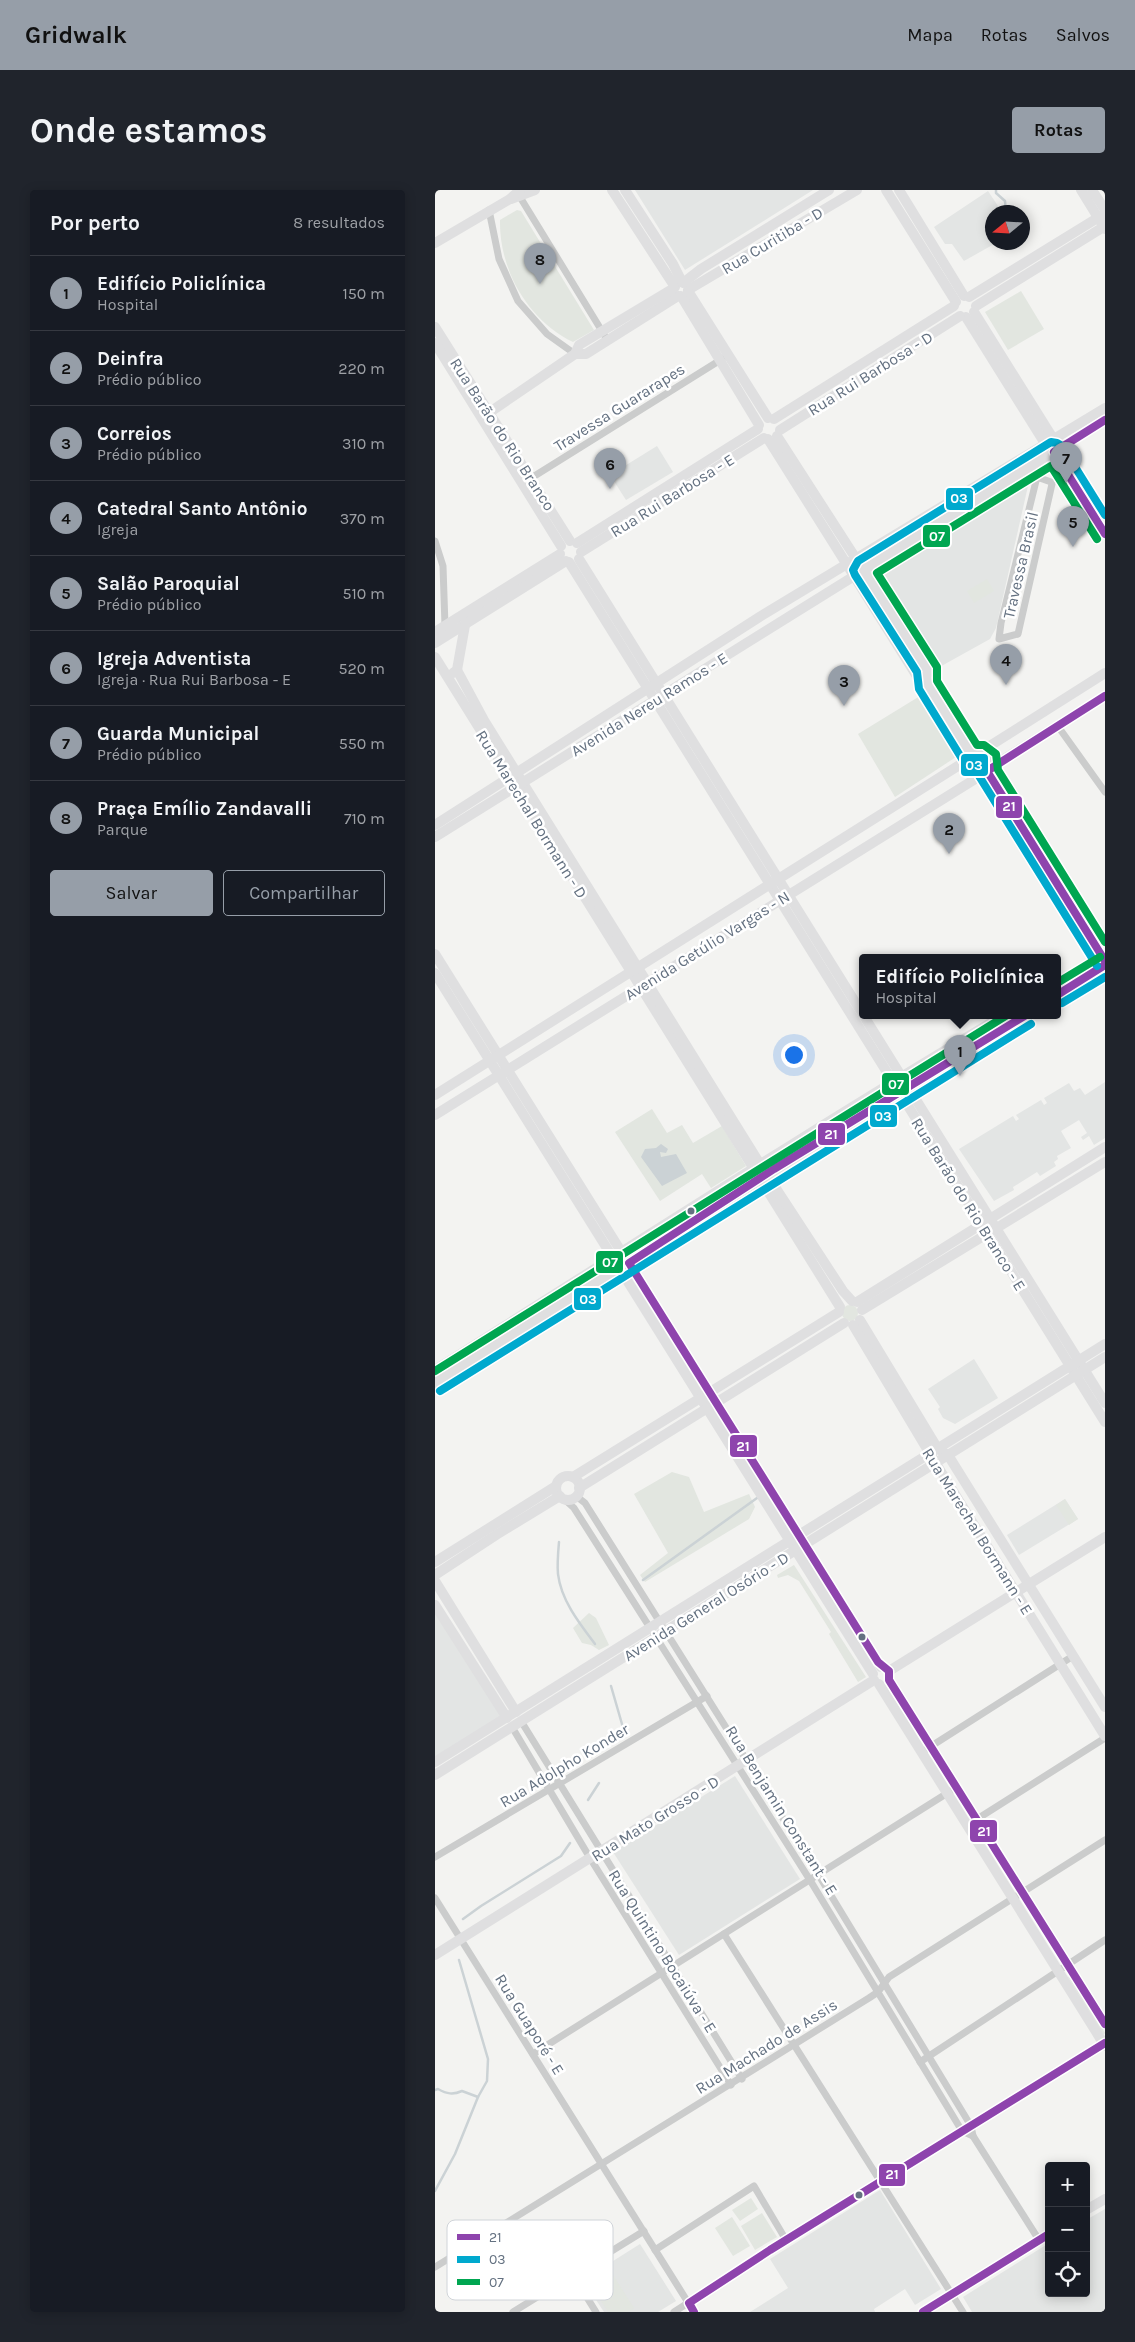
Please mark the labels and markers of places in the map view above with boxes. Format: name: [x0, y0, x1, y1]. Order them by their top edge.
pin: 8: [524, 243, 556, 284]
pin: 7: [1050, 442, 1082, 483]
pin: 6: [594, 448, 626, 489]
pin: 5: [1057, 506, 1089, 547]
pin: 4: [990, 644, 1022, 685]
pin: 3: [828, 665, 860, 706]
pin: 2: [933, 813, 965, 854]
pin: 1: [944, 1035, 976, 1076]
unlabelled marker: [686, 1206, 696, 1216]
unlabelled marker: [857, 1632, 867, 1642]
unlabelled marker: [854, 2190, 864, 2200]

